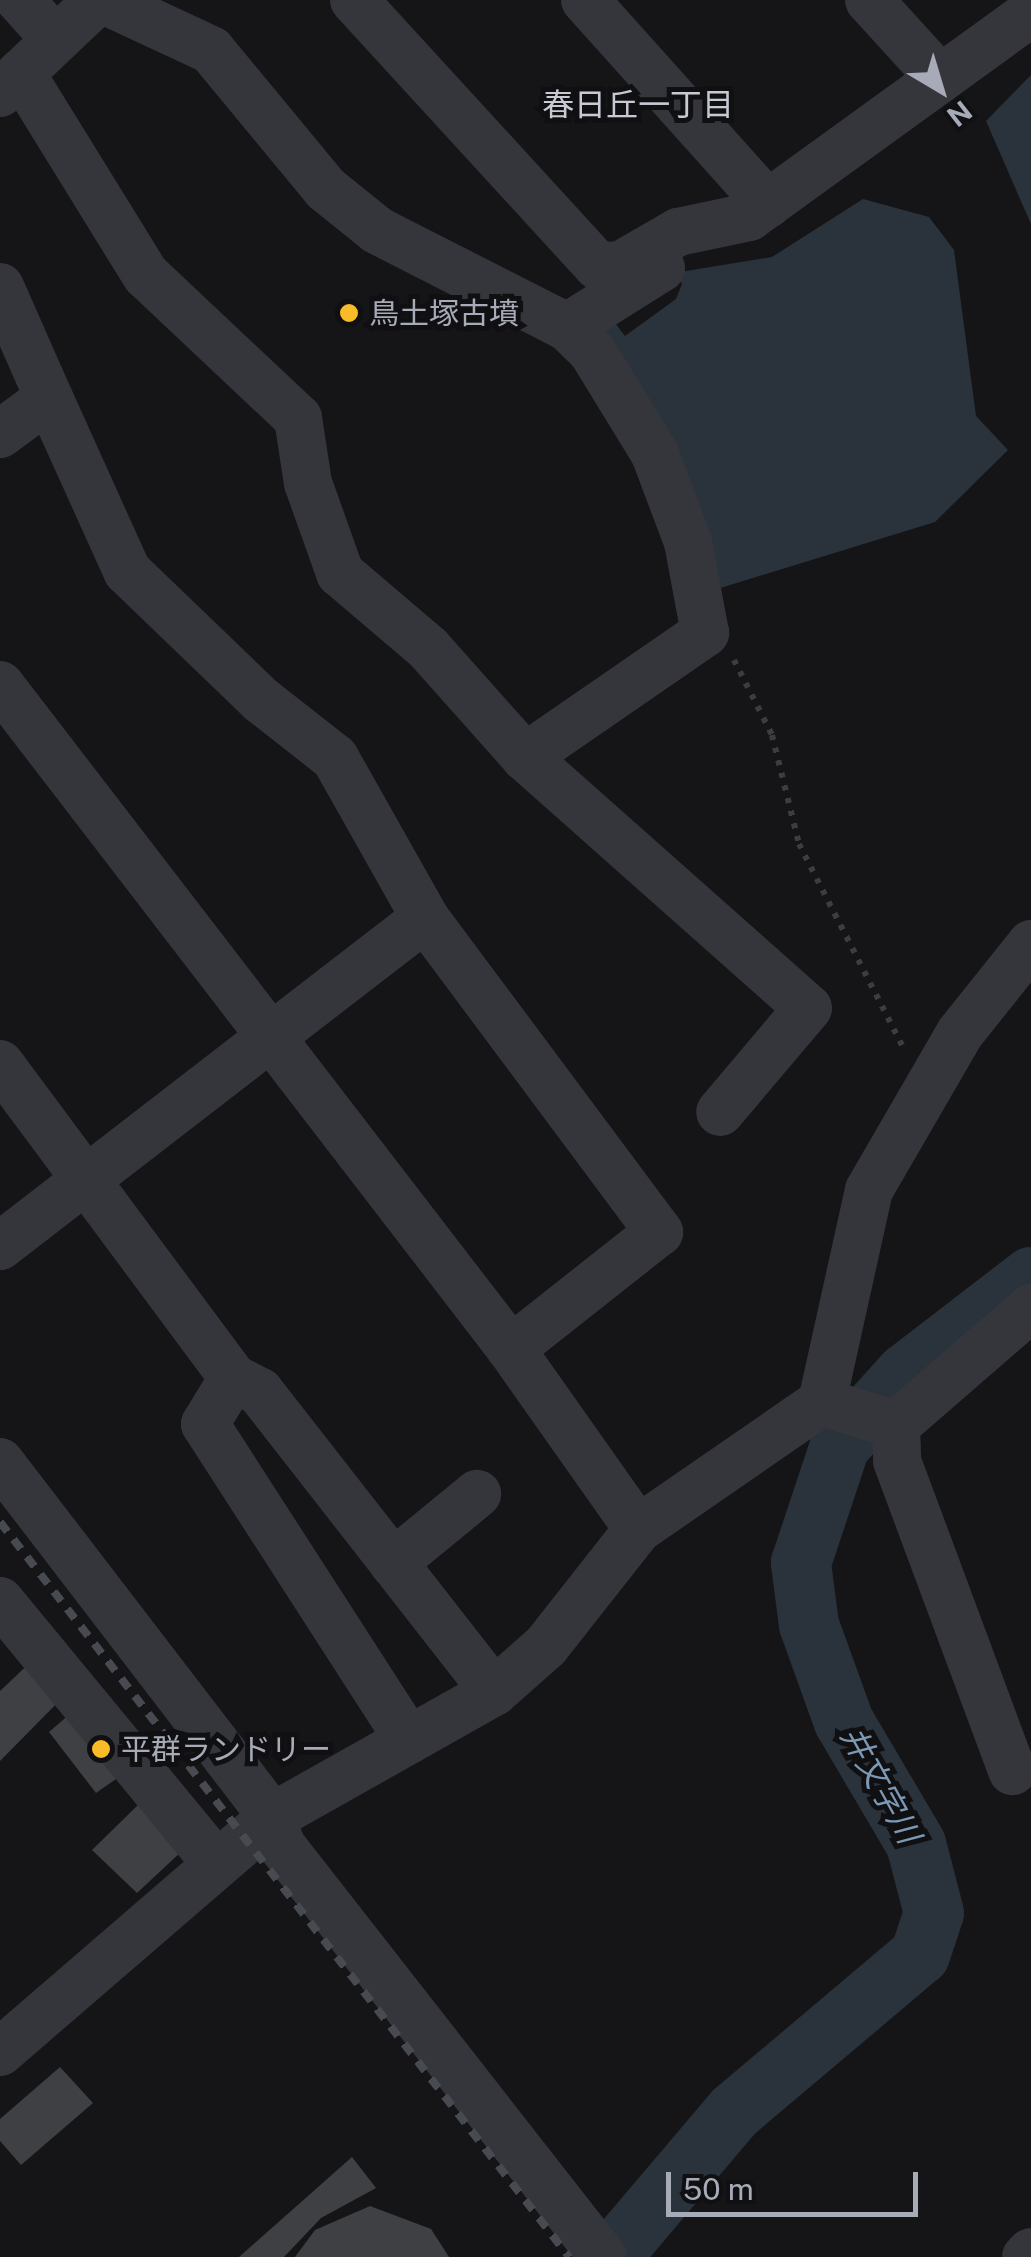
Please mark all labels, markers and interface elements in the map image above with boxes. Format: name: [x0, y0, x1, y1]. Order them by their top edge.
north arrow: [891, 40, 991, 140]
district label: 春日丘一丁目: [542, 86, 734, 124]
text: N: [941, 94, 979, 134]
place label: 鳥土塚古墳: [369, 295, 519, 331]
marker: 鳥土塚古墳: [338, 302, 360, 324]
water label: 井文字川: [832, 1720, 928, 1850]
place label: 平群ランドリー: [121, 1731, 331, 1767]
marker: 平群ランドリー: [90, 1738, 112, 1760]
scale bar: [671, 2152, 924, 2214]
text: 50 m: [683, 2171, 754, 2207]

